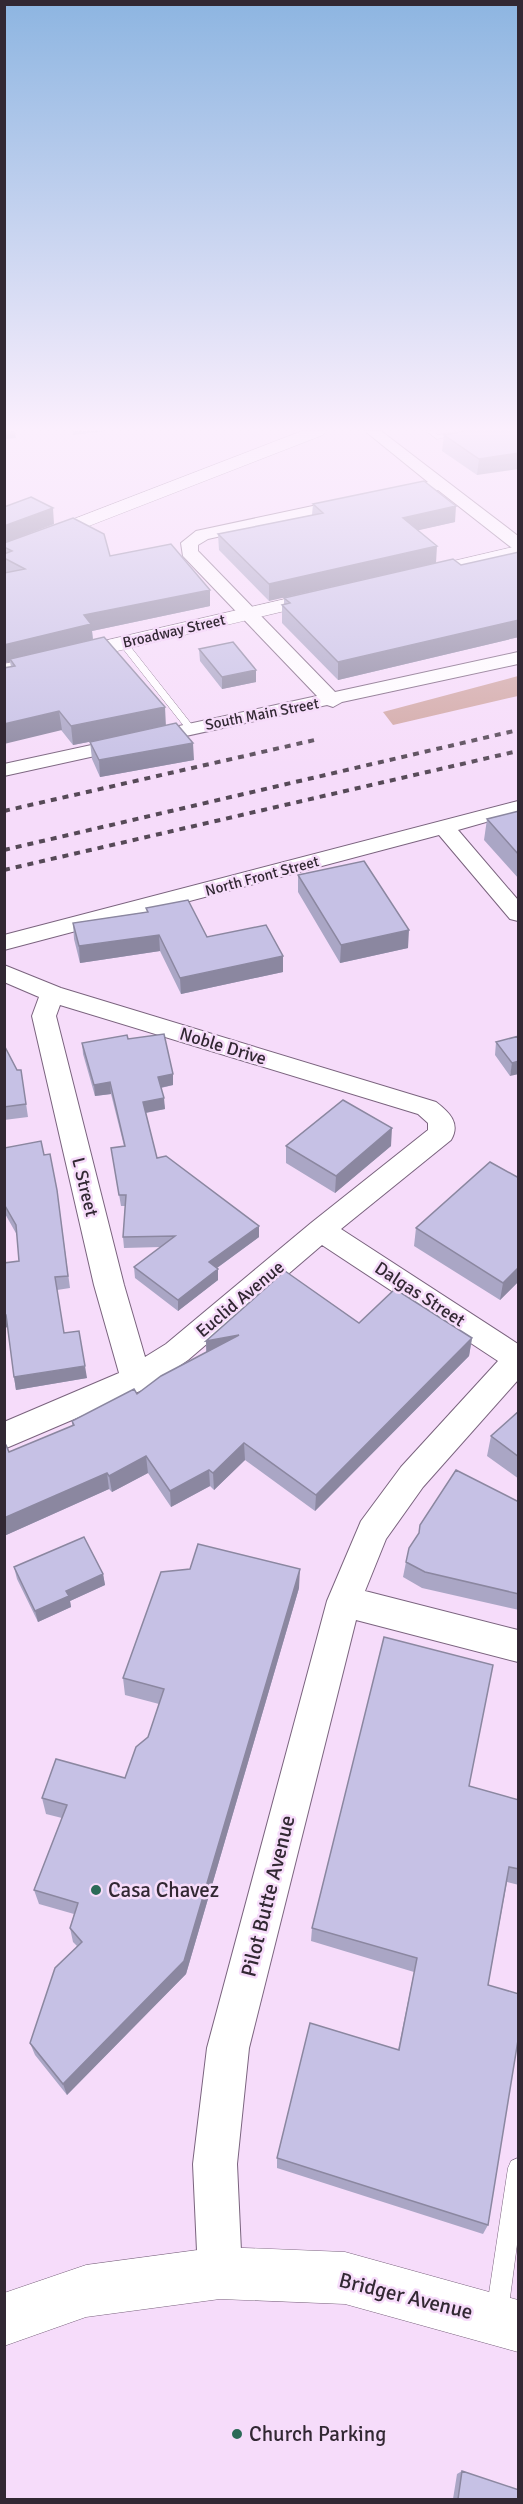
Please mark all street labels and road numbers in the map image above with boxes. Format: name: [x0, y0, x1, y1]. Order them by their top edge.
street label: Broadway Street: [121, 610, 227, 652]
street label: South Main Street: [204, 694, 320, 734]
street label: North Front Street: [203, 852, 321, 900]
street label: Noble Drive: [177, 1022, 269, 1070]
street label: L Street: [67, 1155, 103, 1219]
street label: Euclid Avenue: [192, 1256, 288, 1342]
street label: Dalgas Street: [371, 1257, 469, 1331]
street label: Pilot Butte Avenue: [235, 1812, 301, 1980]
street label: Bridger Avenue: [336, 2267, 476, 2325]

